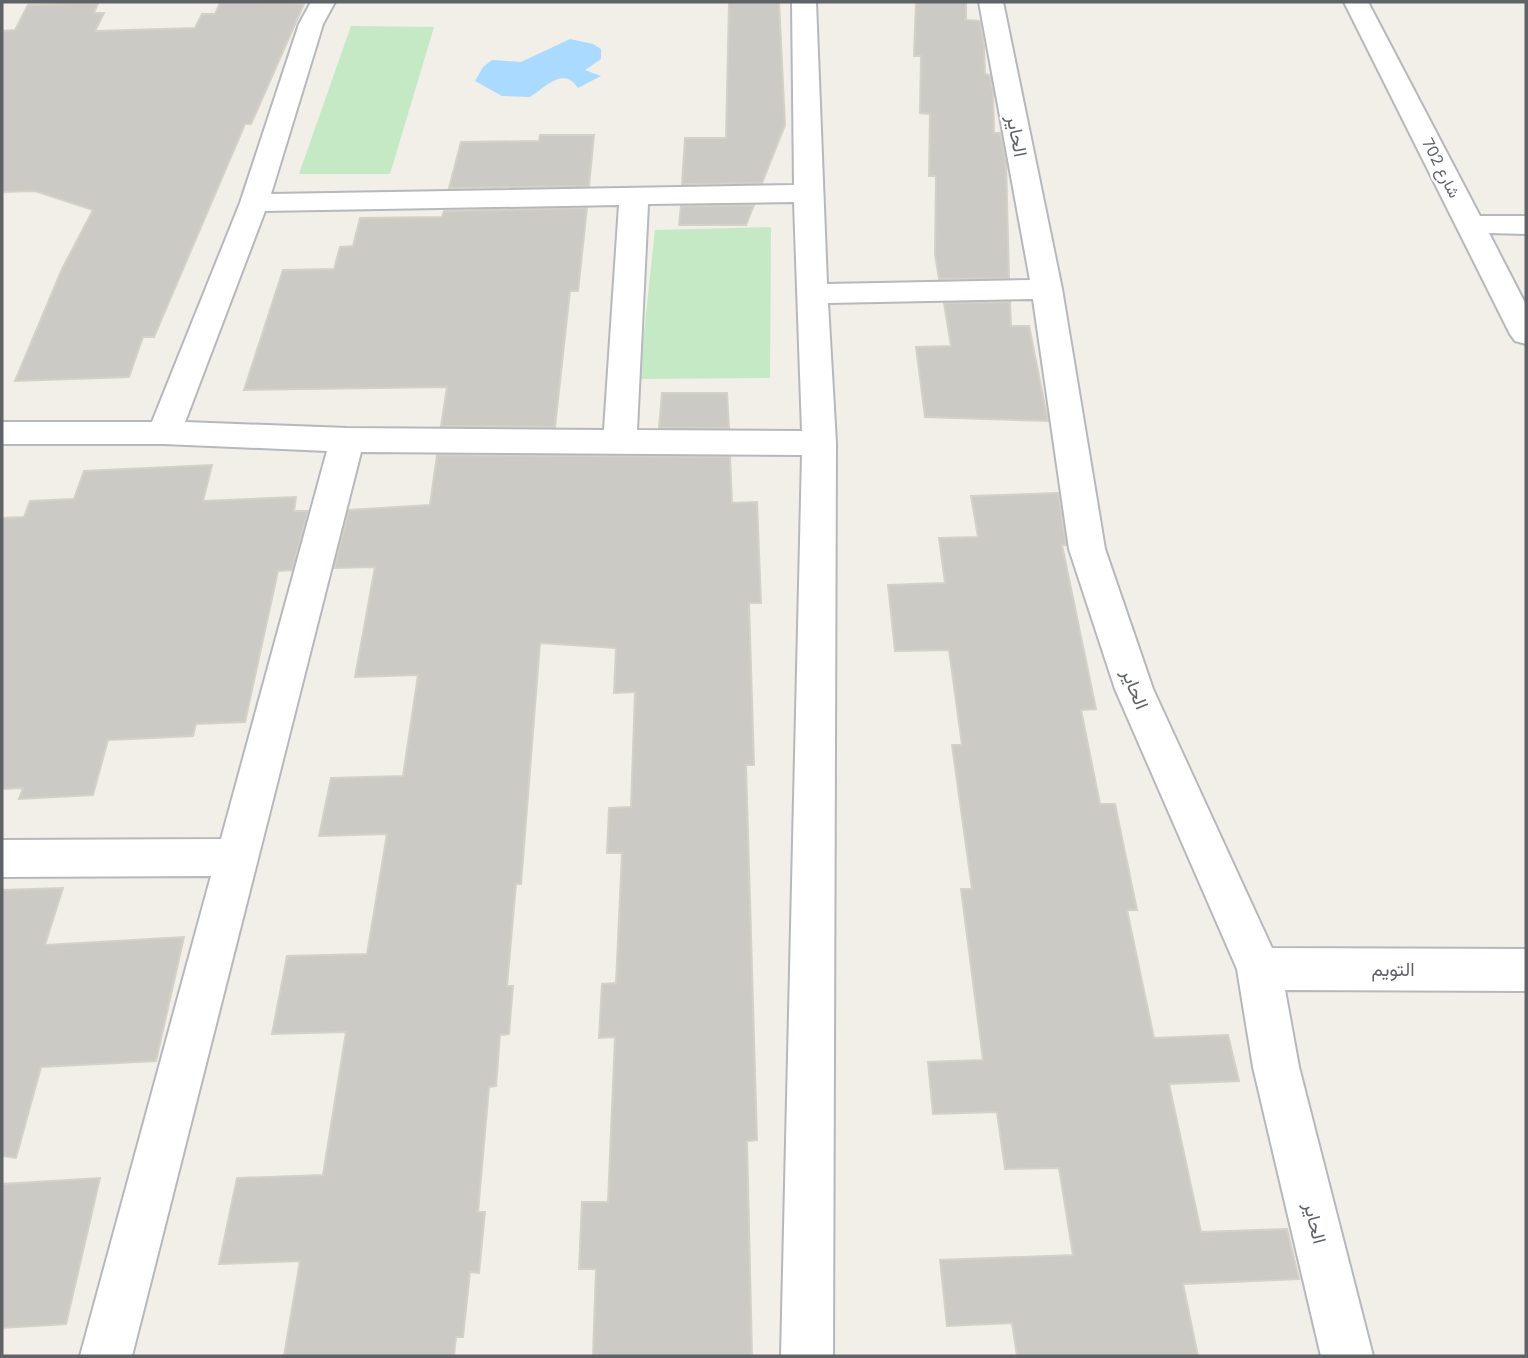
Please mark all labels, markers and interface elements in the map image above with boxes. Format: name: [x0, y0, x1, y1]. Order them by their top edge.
street label: الحاير: [1000, 112, 1034, 159]
street label: شارع 702: [1416, 134, 1466, 202]
street label: الحاير: [1114, 664, 1155, 713]
street label: التويم: [1371, 956, 1415, 983]
street label: الحاير: [1297, 1199, 1333, 1247]

